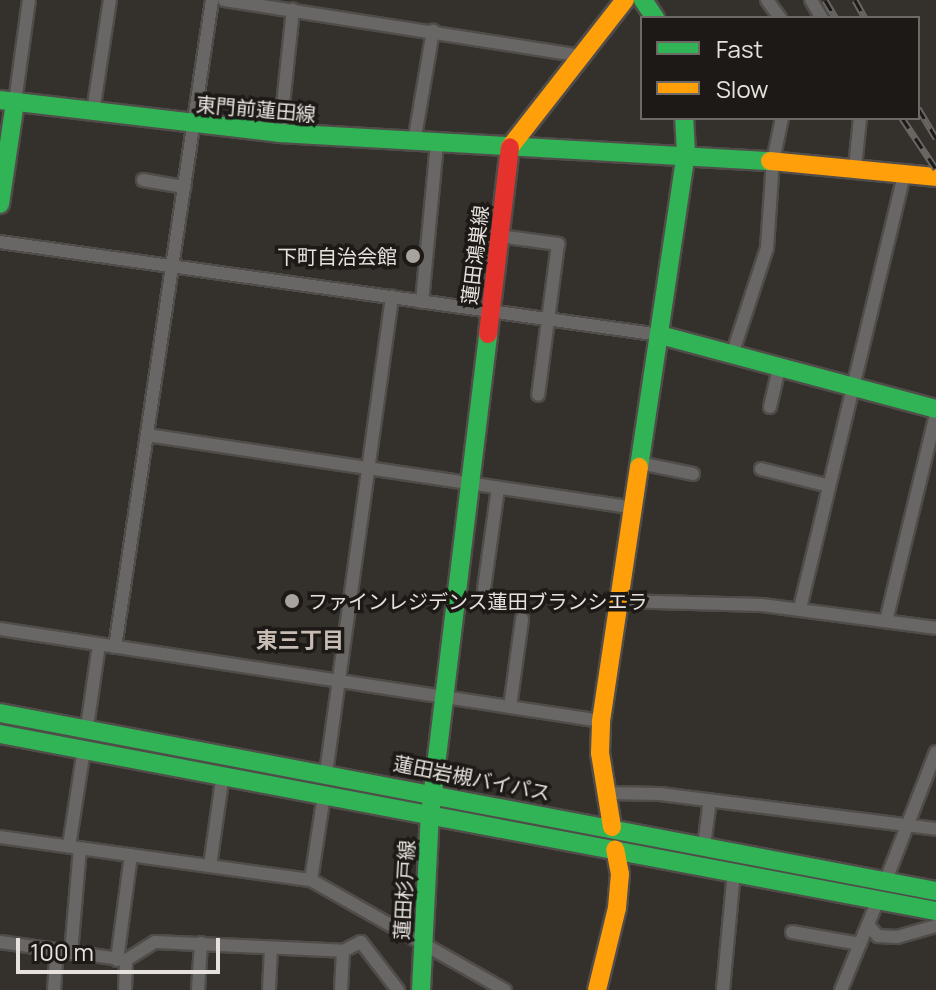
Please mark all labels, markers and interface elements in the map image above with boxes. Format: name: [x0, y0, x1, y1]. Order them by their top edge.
legend: [640, 16, 920, 120]
text: Fast: [716, 32, 763, 65]
text: Slow: [716, 72, 769, 105]
street label: 東門前蓮田線: [195, 92, 317, 126]
street label: 蓮田鴻巣線: [457, 204, 493, 306]
place label: 下町自治会館: [277, 244, 397, 268]
marker: 下町自治会館: [404, 247, 422, 265]
place label: ファインレジデンス蓮田ブランシエラ: [308, 589, 648, 613]
marker: ファインレジデンス蓮田ブランシエラ: [283, 592, 301, 610]
district label: 東三丁目: [256, 628, 344, 654]
street label: 蓮田岩槻バイパス: [391, 751, 553, 805]
street label: 蓮田杉戸線: [389, 839, 419, 941]
scale bar: [20, 922, 224, 972]
text: 100 m: [30, 935, 94, 968]

